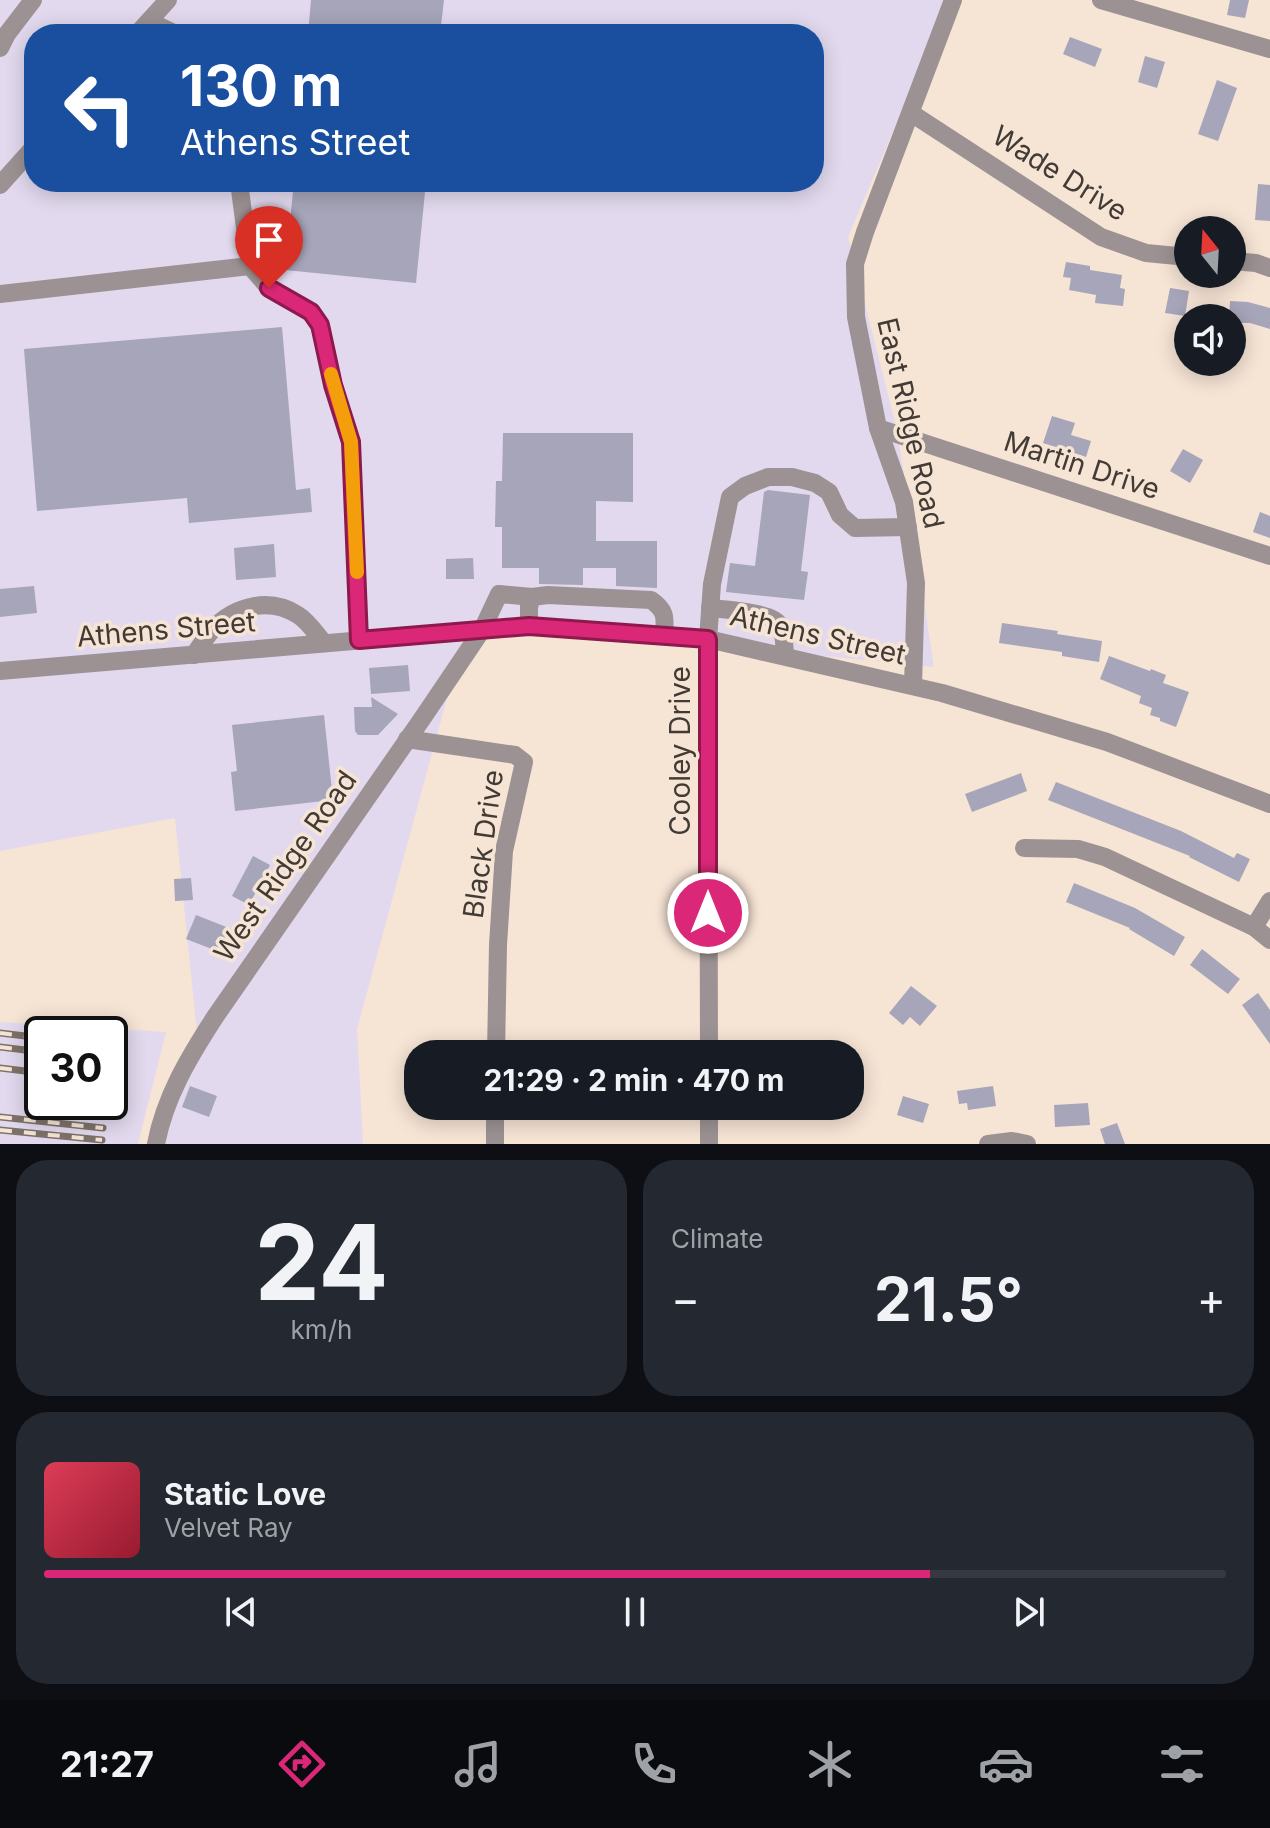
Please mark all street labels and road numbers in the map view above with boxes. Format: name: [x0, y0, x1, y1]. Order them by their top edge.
street label: Wade Drive: [986, 118, 1134, 228]
street label: East Ridge Road: [870, 314, 952, 532]
street label: Martin Drive: [1000, 424, 1164, 506]
street label: Athens Street: [727, 598, 909, 672]
street label: Athens Street: [75, 604, 257, 654]
street label: Cooley Drive: [663, 666, 697, 836]
street label: West Ridge Road: [206, 764, 364, 968]
street label: Black Drive: [456, 768, 510, 920]

